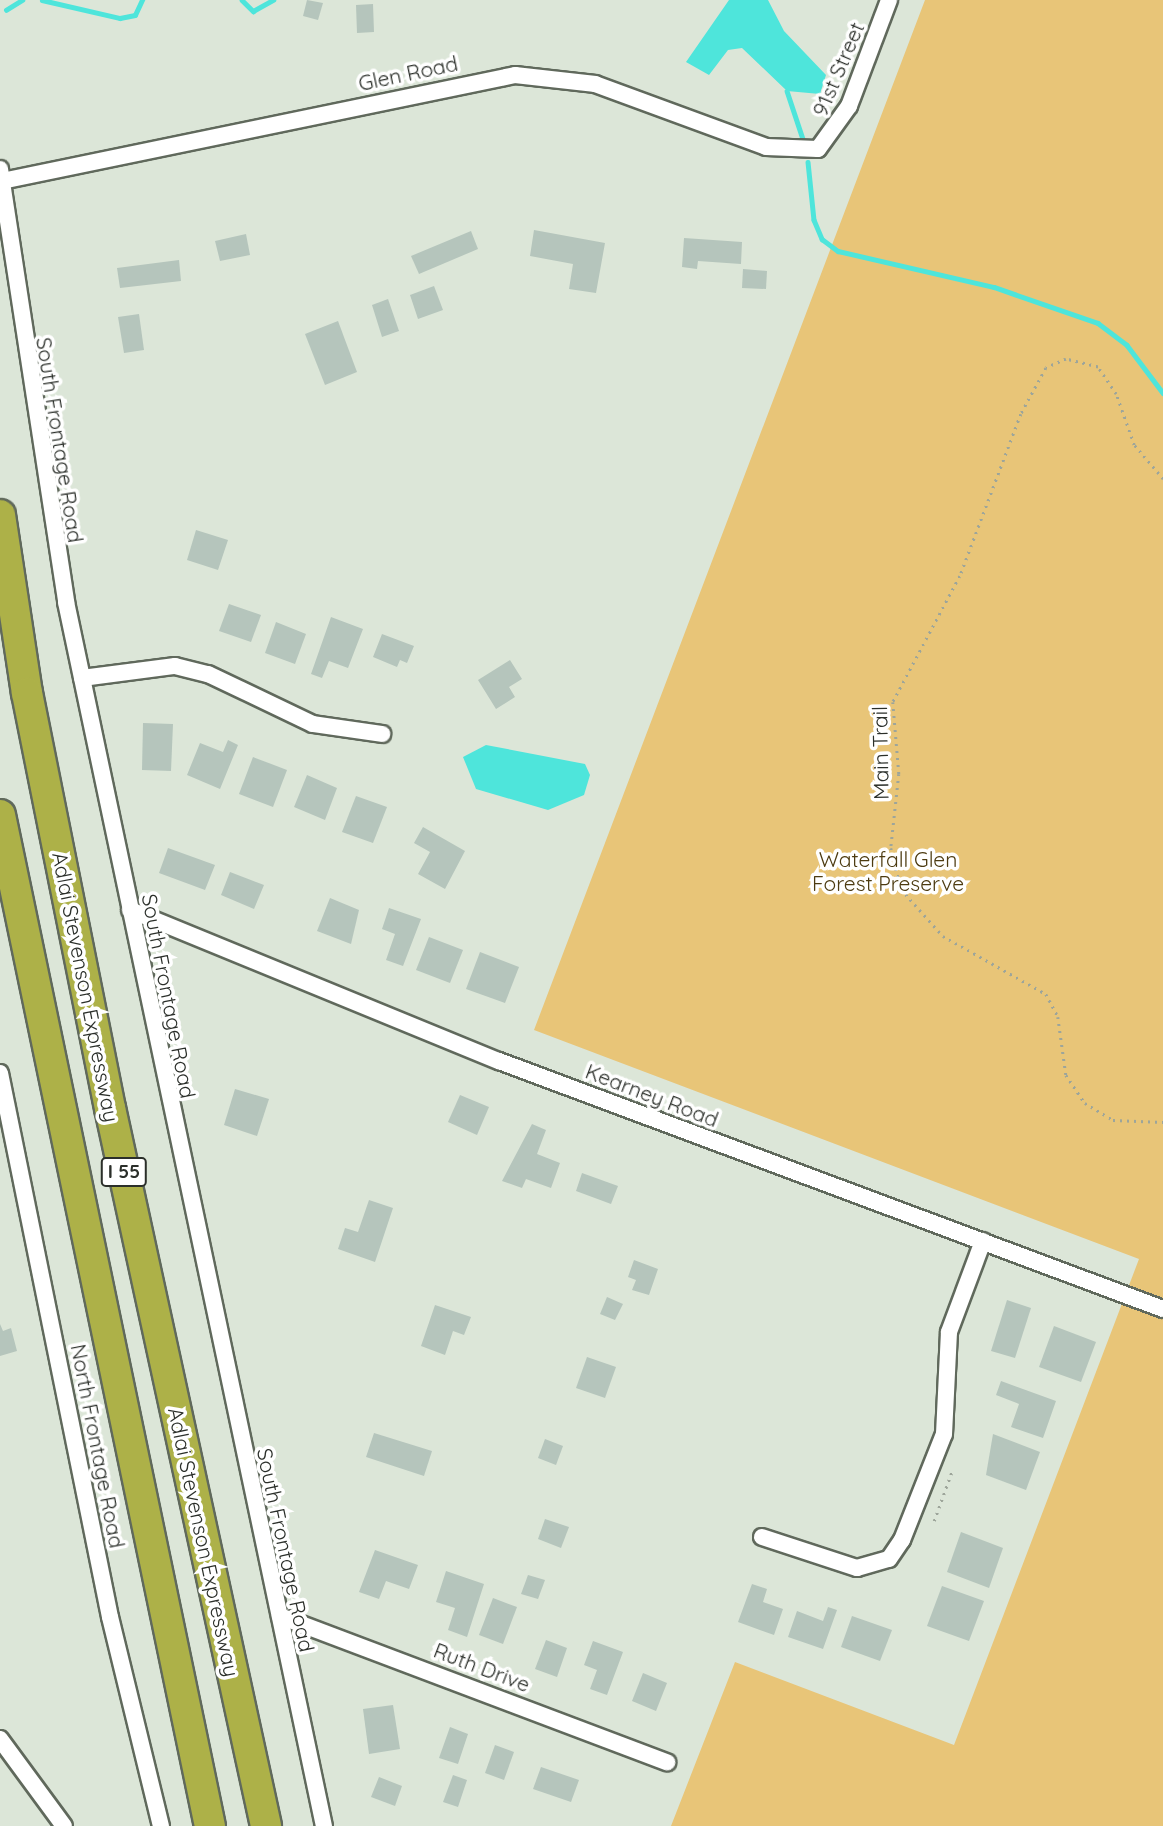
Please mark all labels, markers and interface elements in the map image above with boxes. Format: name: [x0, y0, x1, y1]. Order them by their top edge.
street label: 91st Street: [807, 18, 869, 120]
street label: Glen Road: [356, 50, 460, 96]
street label: South Frontage Road: [31, 336, 89, 544]
street label: Main Trail: [867, 706, 893, 800]
park label: Waterfall Glen Forest Preserve: [812, 846, 964, 896]
street label: Adlai Stevenson Expressway: [47, 850, 125, 1124]
street label: South Frontage Road: [137, 892, 201, 1100]
street label: Kearney Road: [582, 1058, 722, 1132]
road number: I 55: [100, 1156, 148, 1188]
street label: North Frontage Road: [66, 1342, 130, 1550]
street label: Adlai Stevenson Expressway: [163, 1405, 245, 1679]
street label: South Frontage Road: [252, 1446, 320, 1654]
street label: Ruth Drive: [430, 1637, 534, 1697]

